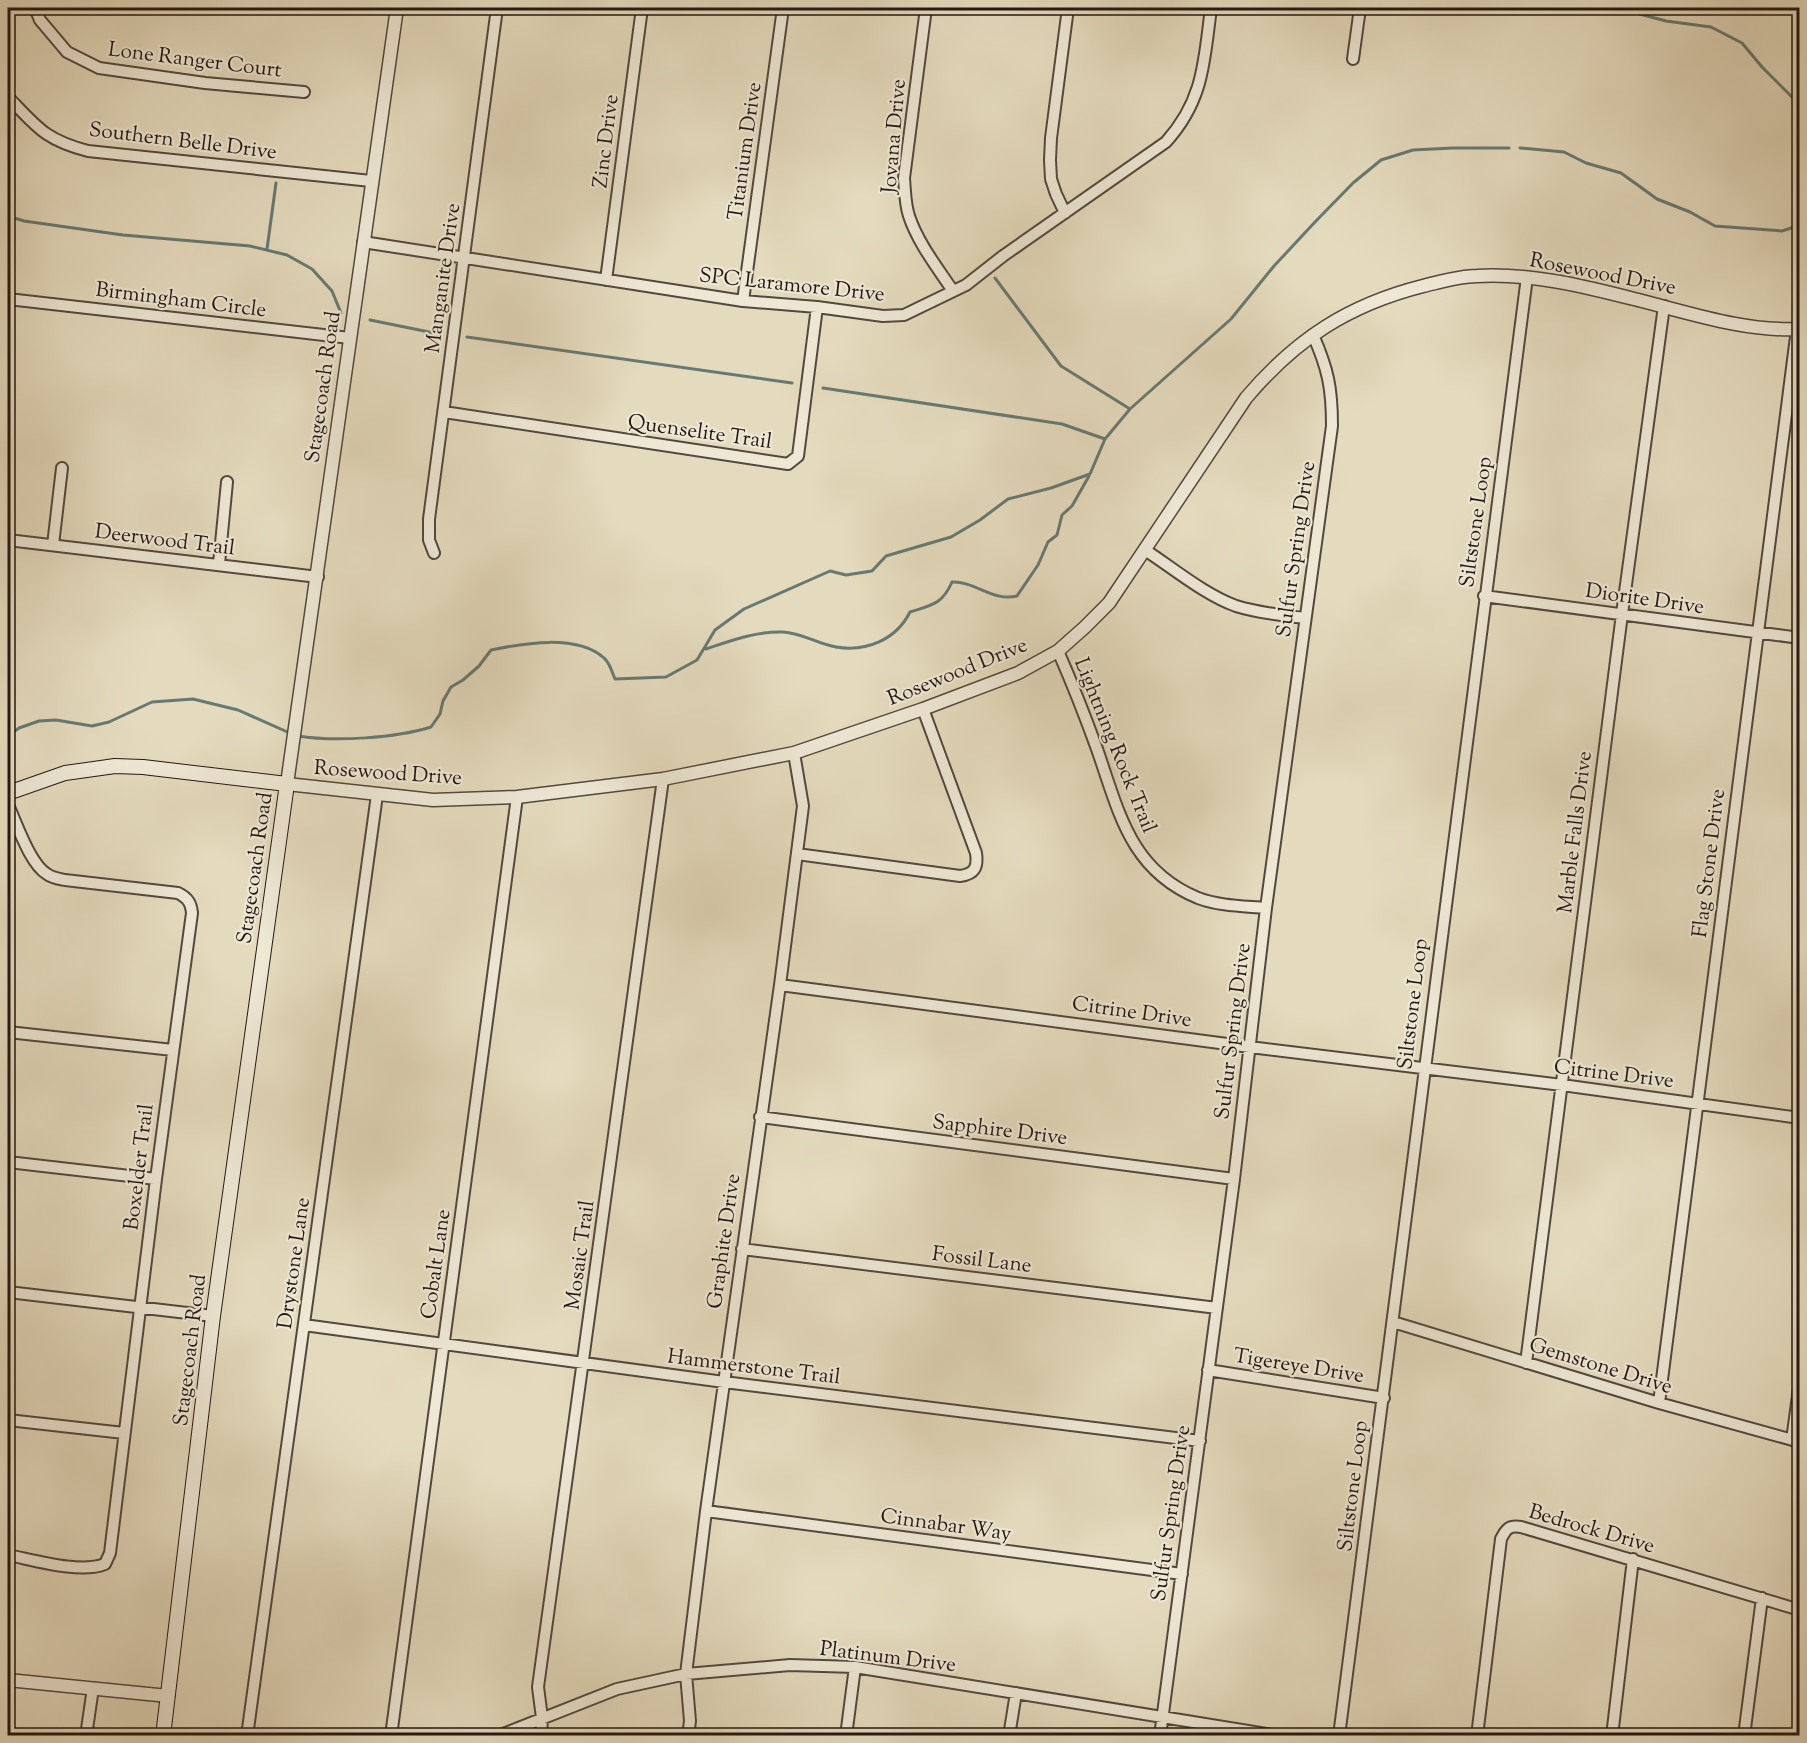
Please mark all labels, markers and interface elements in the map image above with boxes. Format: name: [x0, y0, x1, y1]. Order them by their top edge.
street label: Lone Ranger Court: [106, 35, 283, 87]
street label: Jovana Drive: [875, 78, 915, 196]
street label: Titanium Drive: [721, 80, 771, 222]
street label: Zinc Drive: [586, 93, 628, 190]
street label: Southern Belle Drive: [87, 116, 278, 168]
street label: Manganite Drive: [419, 201, 469, 355]
street label: Rosewood Drive: [1527, 246, 1678, 304]
street label: SPC Laramore Drive: [697, 261, 886, 311]
street label: Birmingham Circle: [94, 276, 268, 326]
street label: Stagecoach Road: [298, 309, 349, 465]
street label: Quenselite Trail: [626, 408, 774, 458]
street label: Siltstone Loop: [1453, 455, 1501, 590]
street label: Sulfur Spring Drive: [1270, 459, 1324, 639]
street label: Deerwood Trail: [93, 518, 237, 564]
street label: Diorite Drive: [1583, 577, 1706, 623]
street label: Rosewood Drive: [883, 631, 1032, 715]
street label: Lightning Rock Trail: [1065, 653, 1163, 838]
street label: Marble Falls Drive: [1551, 749, 1601, 915]
street label: Rosewood Drive: [313, 754, 463, 794]
street label: Flag Stone Drive: [1686, 787, 1734, 939]
street label: Stagecoach Road: [230, 790, 281, 946]
street label: Siltstone Loop: [1391, 937, 1437, 1071]
street label: Sulfur Spring Drive: [1208, 941, 1260, 1121]
street label: Citrine Drive: [1070, 990, 1193, 1036]
street label: Citrine Drive: [1552, 1053, 1675, 1097]
street label: Boxelder Trail: [117, 1102, 163, 1232]
street label: Sapphire Drive: [931, 1108, 1069, 1154]
street label: Graphite Drive: [701, 1172, 749, 1311]
street label: Drystone Lane: [271, 1195, 319, 1331]
street label: Mosaic Trail: [558, 1198, 604, 1312]
street label: Cobalt Lane: [414, 1208, 460, 1321]
street label: Fossil Lane: [930, 1240, 1033, 1282]
street label: Stagecoach Road: [167, 1272, 215, 1428]
street label: Gemstone Drive: [1525, 1331, 1676, 1403]
street label: Hammerstone Trail: [665, 1342, 842, 1394]
street label: Tigereye Drive: [1231, 1342, 1366, 1392]
street label: Siltstone Loop: [1331, 1419, 1377, 1553]
street label: Sulfur Spring Drive: [1145, 1423, 1199, 1603]
street label: Bedrock Drive: [1525, 1498, 1658, 1562]
street label: Cinnabar Way: [878, 1502, 1014, 1550]
street label: Platinum Drive: [818, 1635, 958, 1681]

